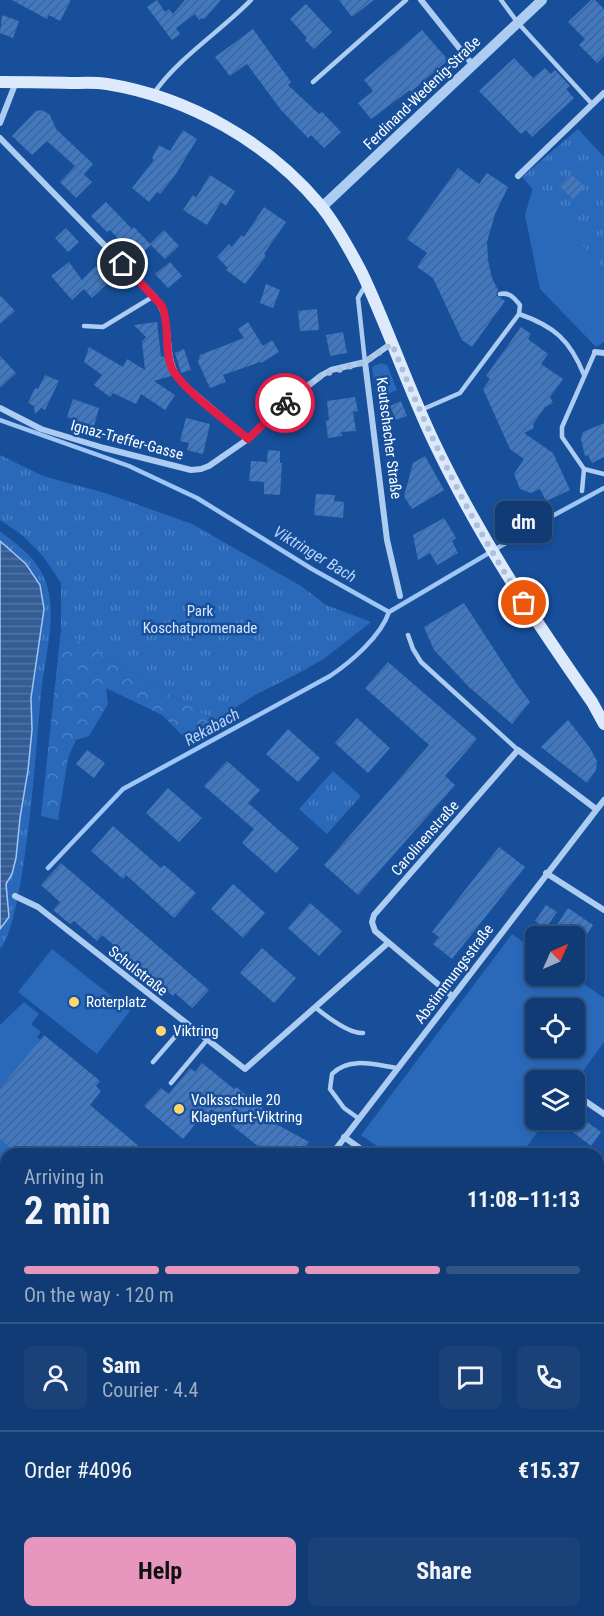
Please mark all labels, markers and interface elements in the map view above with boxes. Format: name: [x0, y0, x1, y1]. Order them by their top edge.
street label: Ferdinand-Wedenig-Straße: [360, 33, 484, 153]
pin: [97, 238, 148, 289]
icon: home: [106, 247, 139, 280]
courier: [255, 373, 315, 433]
street label: Keutschacher Straße: [373, 376, 405, 500]
icon: bike: [269, 387, 302, 420]
street label: Ignaz-Treffer-Gasse: [69, 416, 185, 464]
callout: dm: [496, 501, 552, 543]
text: dm: [511, 510, 536, 534]
water label: Viktringer Bach: [270, 522, 360, 586]
pin: [498, 577, 549, 628]
icon: bag: [507, 586, 540, 619]
park label: Park Koschatpromenade: [143, 602, 257, 637]
water label: Rekabach: [181, 704, 243, 750]
street label: Carolinenstraße: [387, 797, 463, 879]
street label: Abstimmungsstraße: [411, 921, 497, 1027]
north arrow: [525, 926, 585, 986]
map controls: [525, 926, 585, 1130]
street label: Schulstraße: [105, 942, 171, 1000]
place label: Roterplatz: [86, 993, 147, 1011]
marker: Roterplatz: [67, 995, 81, 1009]
button: locate: [525, 998, 585, 1058]
place label: Viktring: [173, 1022, 219, 1040]
marker: Viktring: [154, 1024, 168, 1038]
button: layers: [525, 1070, 585, 1130]
place label: Volksschule 20 Klagenfurt-Viktring: [191, 1091, 302, 1126]
marker: Volksschule 20 Klagenfurt-Viktring: [172, 1102, 186, 1116]
text: Arriving in: [24, 1165, 104, 1189]
text: 11:08–11:13: [467, 1187, 580, 1212]
text: 2 min: [24, 1188, 111, 1234]
text: On the way · 120 m: [24, 1283, 174, 1307]
button: person: [24, 1346, 87, 1409]
button: chat: [439, 1346, 502, 1409]
button: phone: [517, 1346, 580, 1409]
text: Sam: [102, 1353, 141, 1378]
text: Courier · 4.4: [102, 1378, 198, 1402]
text: Order #4096: [24, 1458, 132, 1483]
text: €15.37: [518, 1458, 580, 1483]
button: Help: [24, 1537, 296, 1606]
button: Share: [308, 1537, 580, 1606]

